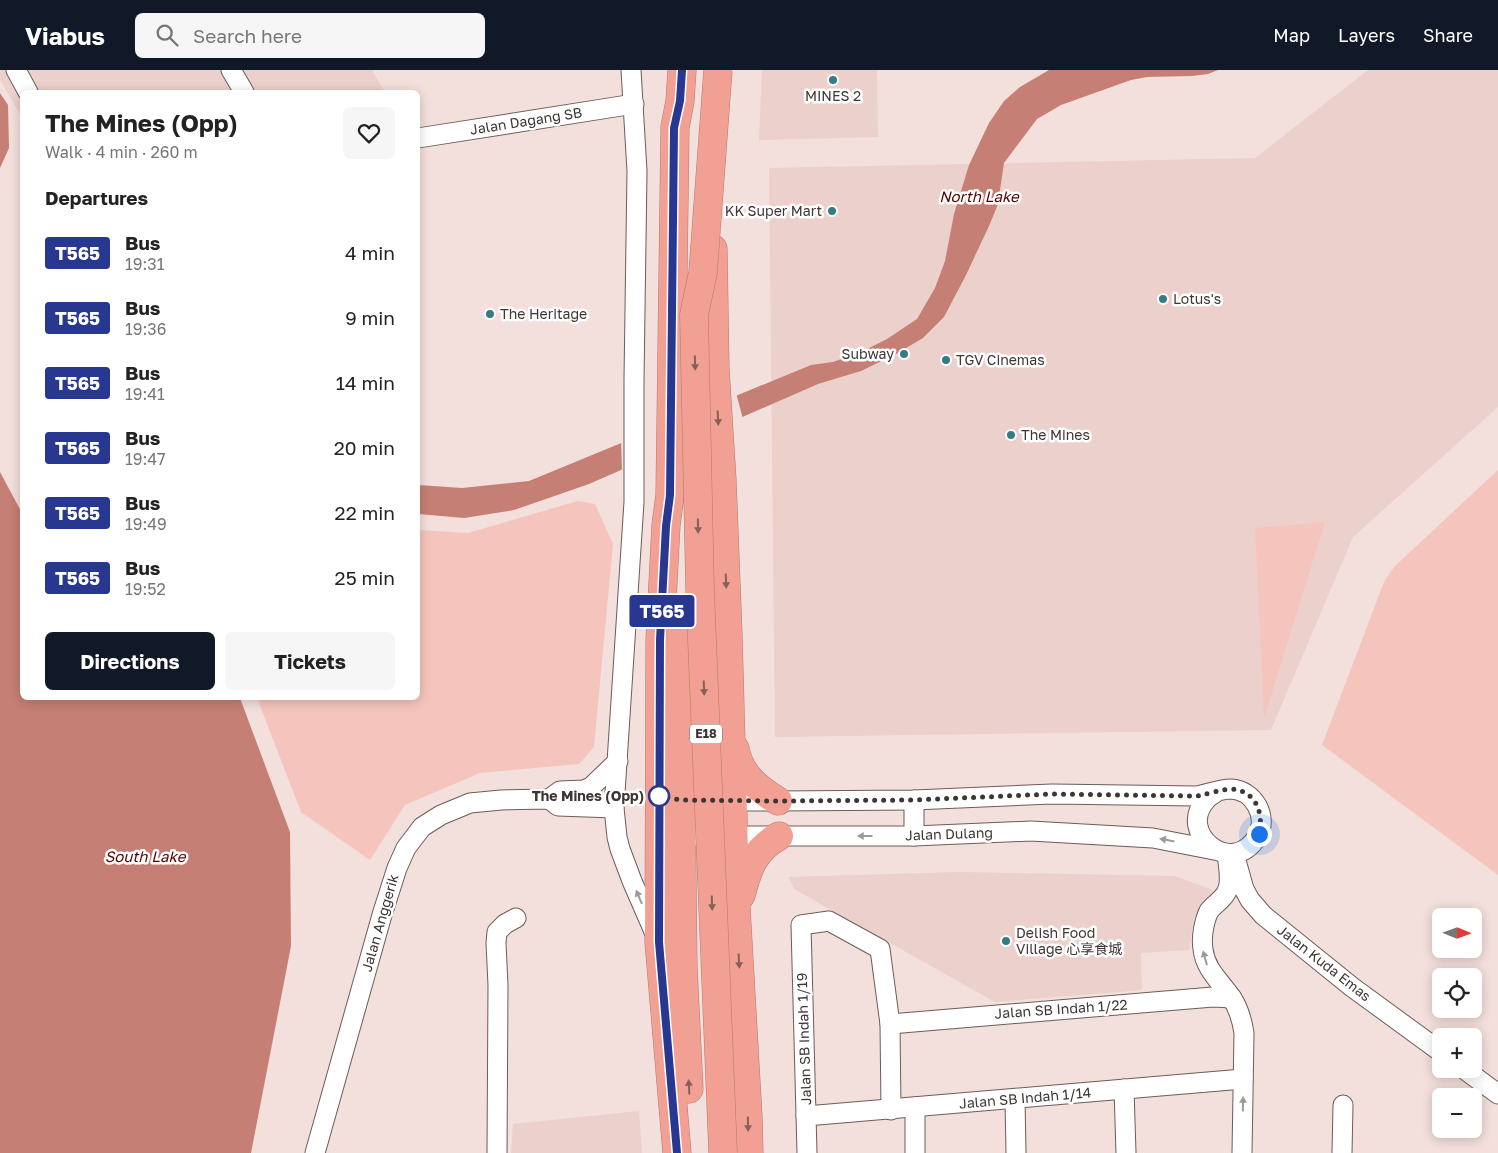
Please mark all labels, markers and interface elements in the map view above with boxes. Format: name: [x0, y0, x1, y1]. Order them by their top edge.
search box: [135, 13, 485, 58]
text: Viabus: [25, 21, 105, 50]
icon: search: [153, 21, 181, 49]
text: Search here: [193, 24, 302, 47]
text: Map: [1273, 24, 1310, 46]
text: Layers: [1338, 24, 1395, 46]
text: Share: [1423, 24, 1473, 46]
marker: MINES 2: [827, 74, 839, 86]
place label: MINES 2: [805, 87, 861, 104]
street label: Jalan Dagang SB: [469, 103, 583, 138]
button: heart: [343, 107, 395, 159]
text: The Mines (Opp): [45, 108, 238, 137]
text: Walk · 4 min · 260 m: [45, 142, 198, 162]
text: Departures: [45, 186, 148, 209]
water label: North Lake: [939, 187, 1020, 205]
place label: KK Super Mart: [725, 202, 822, 219]
marker: KK Super Mart: [826, 205, 838, 217]
text: Bus: [125, 231, 160, 254]
text: 4 min: [345, 241, 395, 264]
text: T565: [55, 242, 100, 264]
text: 19:31: [125, 254, 164, 274]
place label: Lotus's: [1173, 290, 1221, 307]
marker: Lotus's: [1157, 293, 1169, 305]
text: Bus: [125, 296, 160, 319]
place label: The Heritage: [500, 305, 587, 322]
text: 9 min: [345, 306, 395, 329]
text: T565: [55, 307, 100, 329]
marker: The Heritage: [484, 308, 496, 320]
text: 19:36: [125, 319, 166, 339]
place label: Subway: [842, 345, 894, 362]
marker: Subway: [898, 348, 910, 360]
place label: TGV Cinemas: [956, 351, 1045, 368]
marker: TGV Cinemas: [940, 354, 952, 366]
one-way arrow: [691, 356, 699, 372]
text: Bus: [125, 361, 160, 384]
text: 14 min: [336, 371, 395, 394]
text: T565: [55, 372, 100, 394]
text: 19:41: [125, 384, 165, 404]
one-way arrow: [715, 410, 723, 426]
text: Bus: [125, 426, 160, 449]
place label: The Mines: [1021, 426, 1090, 443]
marker: The Mines: [1005, 429, 1017, 441]
text: 20 min: [334, 436, 395, 459]
text: T565: [55, 437, 100, 459]
text: 19:47: [125, 449, 166, 469]
text: Bus: [125, 491, 160, 514]
text: 22 min: [335, 501, 395, 524]
text: T565: [55, 502, 100, 524]
text: 19:49: [125, 514, 167, 534]
one-way arrow: [694, 518, 702, 534]
text: Bus: [125, 556, 160, 579]
text: 25 min: [335, 566, 395, 589]
text: T565: [55, 567, 100, 589]
one-way arrow: [722, 574, 730, 590]
text: 19:52: [125, 579, 166, 599]
line badge: T565: [627, 595, 697, 627]
text: T565: [639, 600, 685, 622]
button: Directions: [45, 632, 215, 690]
button: Tickets: [225, 632, 395, 690]
one-way arrow: [700, 681, 708, 697]
road number: E18: [690, 724, 722, 744]
marker: The Mines (Opp): [648, 785, 670, 807]
place label: The Mines (Opp): [532, 787, 644, 804]
your location: [1247, 822, 1272, 847]
street label: Jalan Dulang: [905, 823, 993, 844]
one-way arrow: [857, 832, 873, 840]
one-way arrow: [1158, 836, 1174, 844]
water label: South Lake: [105, 847, 187, 865]
street label: Jalan Anggerik: [357, 872, 402, 974]
one-way arrow: [635, 890, 642, 905]
one-way arrow: [709, 895, 717, 911]
north arrow: [1432, 908, 1482, 958]
map controls: [1432, 908, 1482, 1138]
street label: Jalan Kuda Emas: [1274, 921, 1375, 1004]
place label: Delish Food Village 心享食城: [1016, 924, 1122, 957]
marker: Delish Food Village 心享食城: [1000, 935, 1012, 947]
one-way arrow: [1201, 951, 1209, 966]
one-way arrow: [736, 954, 744, 970]
button: locate: [1432, 968, 1482, 1018]
street label: Jalan SB Indah 1/19: [793, 973, 814, 1105]
street label: Jalan SB Indah 1/22: [994, 995, 1128, 1022]
button: +: [1432, 1028, 1482, 1078]
one-way arrow: [685, 1079, 693, 1095]
street label: Jalan SB Indah 1/14: [958, 1083, 1092, 1112]
button: −: [1432, 1088, 1482, 1138]
one-way arrow: [1239, 1096, 1247, 1112]
one-way arrow: [745, 1116, 753, 1132]

